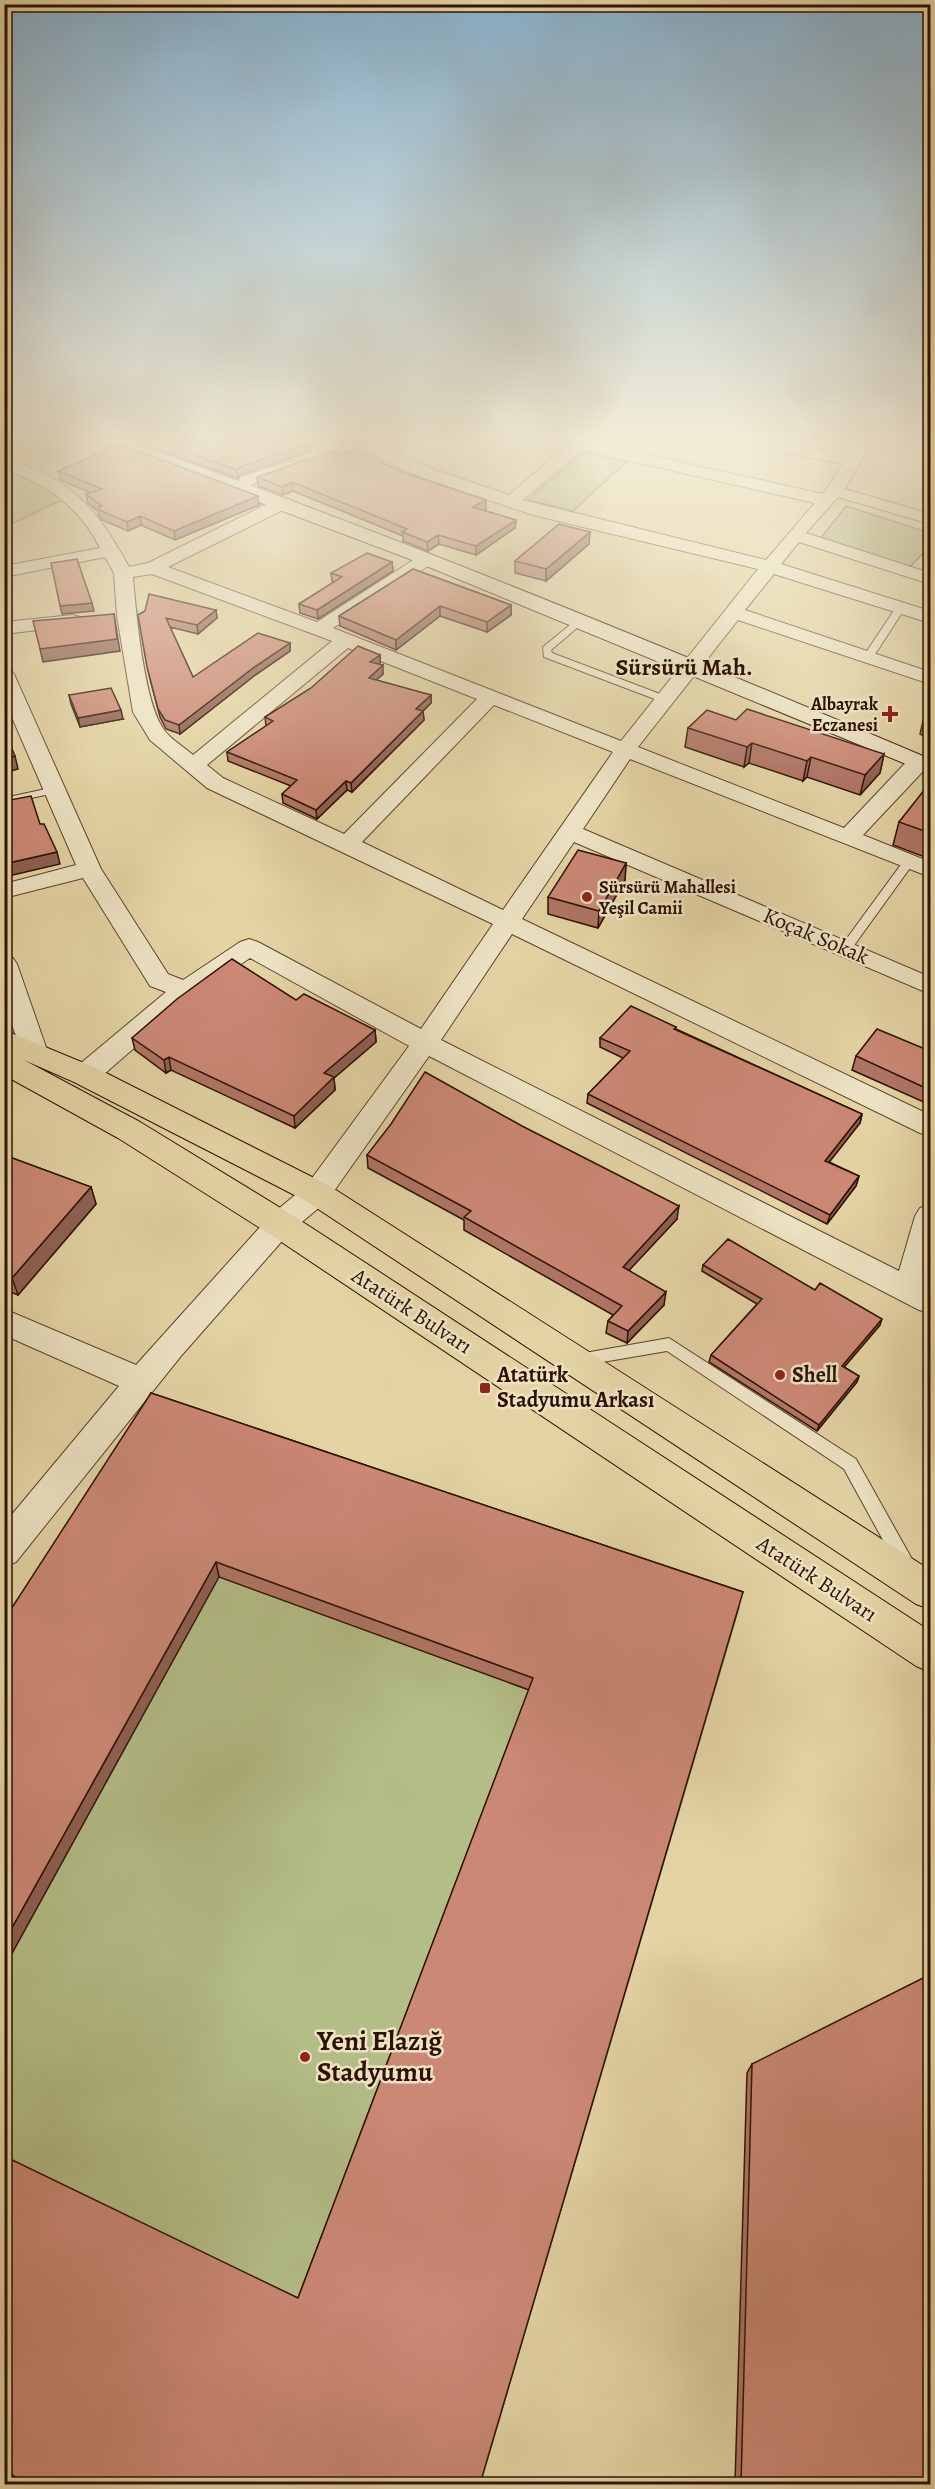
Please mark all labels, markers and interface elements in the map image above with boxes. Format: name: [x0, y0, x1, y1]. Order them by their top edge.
district label: Sürsürü Mah.: [615, 651, 753, 683]
place label: Albayrak Eczanesi: [810, 692, 879, 737]
marker: Albayrak Eczanesi: [883, 707, 897, 721]
place label: Sürsürü Mahallesi Yeşil Camii: [598, 875, 736, 920]
marker: Sürsürü Mahallesi Yeşil Camii: [580, 890, 594, 904]
street label: Koçak Sokak: [758, 900, 874, 972]
street label: Atatürk Bulvarı: [345, 1260, 478, 1361]
place label: Atatürk Stadyumu Arkası: [496, 1360, 654, 1415]
place label: Shell: [792, 1360, 838, 1390]
marker: Shell: [773, 1368, 787, 1382]
marker: Atatürk Stadyumu Arkası: [478, 1381, 492, 1395]
street label: Atatürk Bulvarı: [750, 1528, 883, 1629]
place label: Yeni Elazığ Stadyumu: [316, 2023, 442, 2090]
marker: Yeni Elazığ Stadyumu: [298, 2050, 312, 2064]

